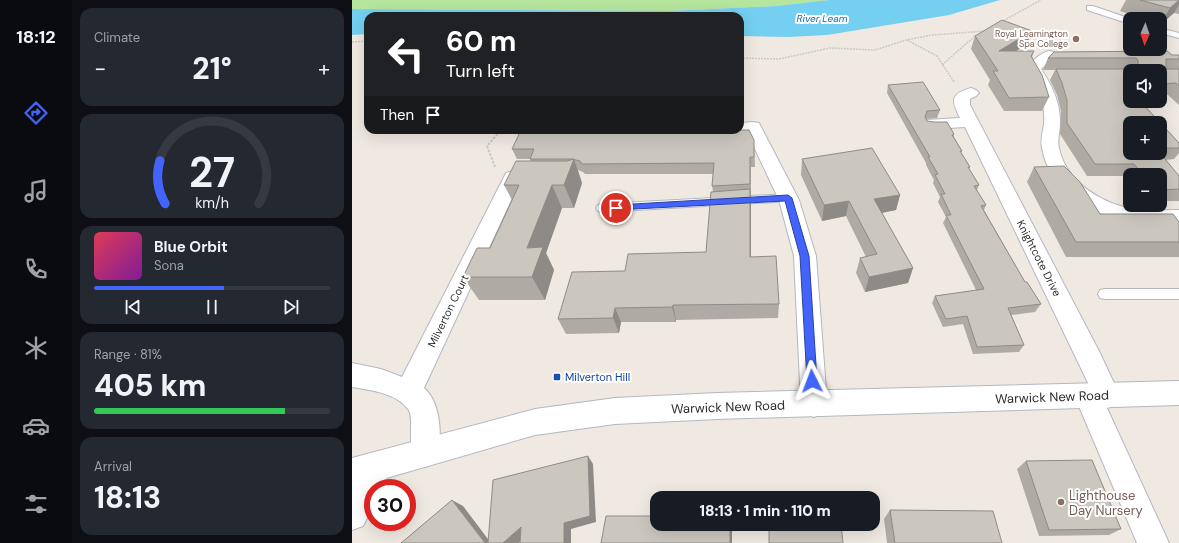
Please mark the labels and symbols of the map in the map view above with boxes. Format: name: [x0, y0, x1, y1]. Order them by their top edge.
water label: River Leam: [797, 12, 848, 25]
north arrow: [1123, 12, 1167, 56]
place label: Royal Leamington Spa College: [995, 28, 1068, 50]
marker: Royal Leamington Spa College: [1071, 34, 1081, 44]
pin: [599, 191, 633, 225]
street label: Knightcote Drive: [1014, 217, 1064, 299]
street label: Milverton Court: [424, 272, 472, 350]
position arrow: [791, 360, 833, 402]
place label: Milverton Hill: [565, 370, 630, 384]
marker: Milverton Hill: [552, 372, 562, 382]
street label: Warwick New Road: [995, 387, 1109, 407]
street label: Warwick New Road: [671, 397, 785, 417]
speed limit sign: 30: [364, 479, 416, 531]
place label: Lighthouse Day Nursery: [1069, 487, 1143, 519]
marker: Lighthouse Day Nursery: [1056, 497, 1066, 507]

